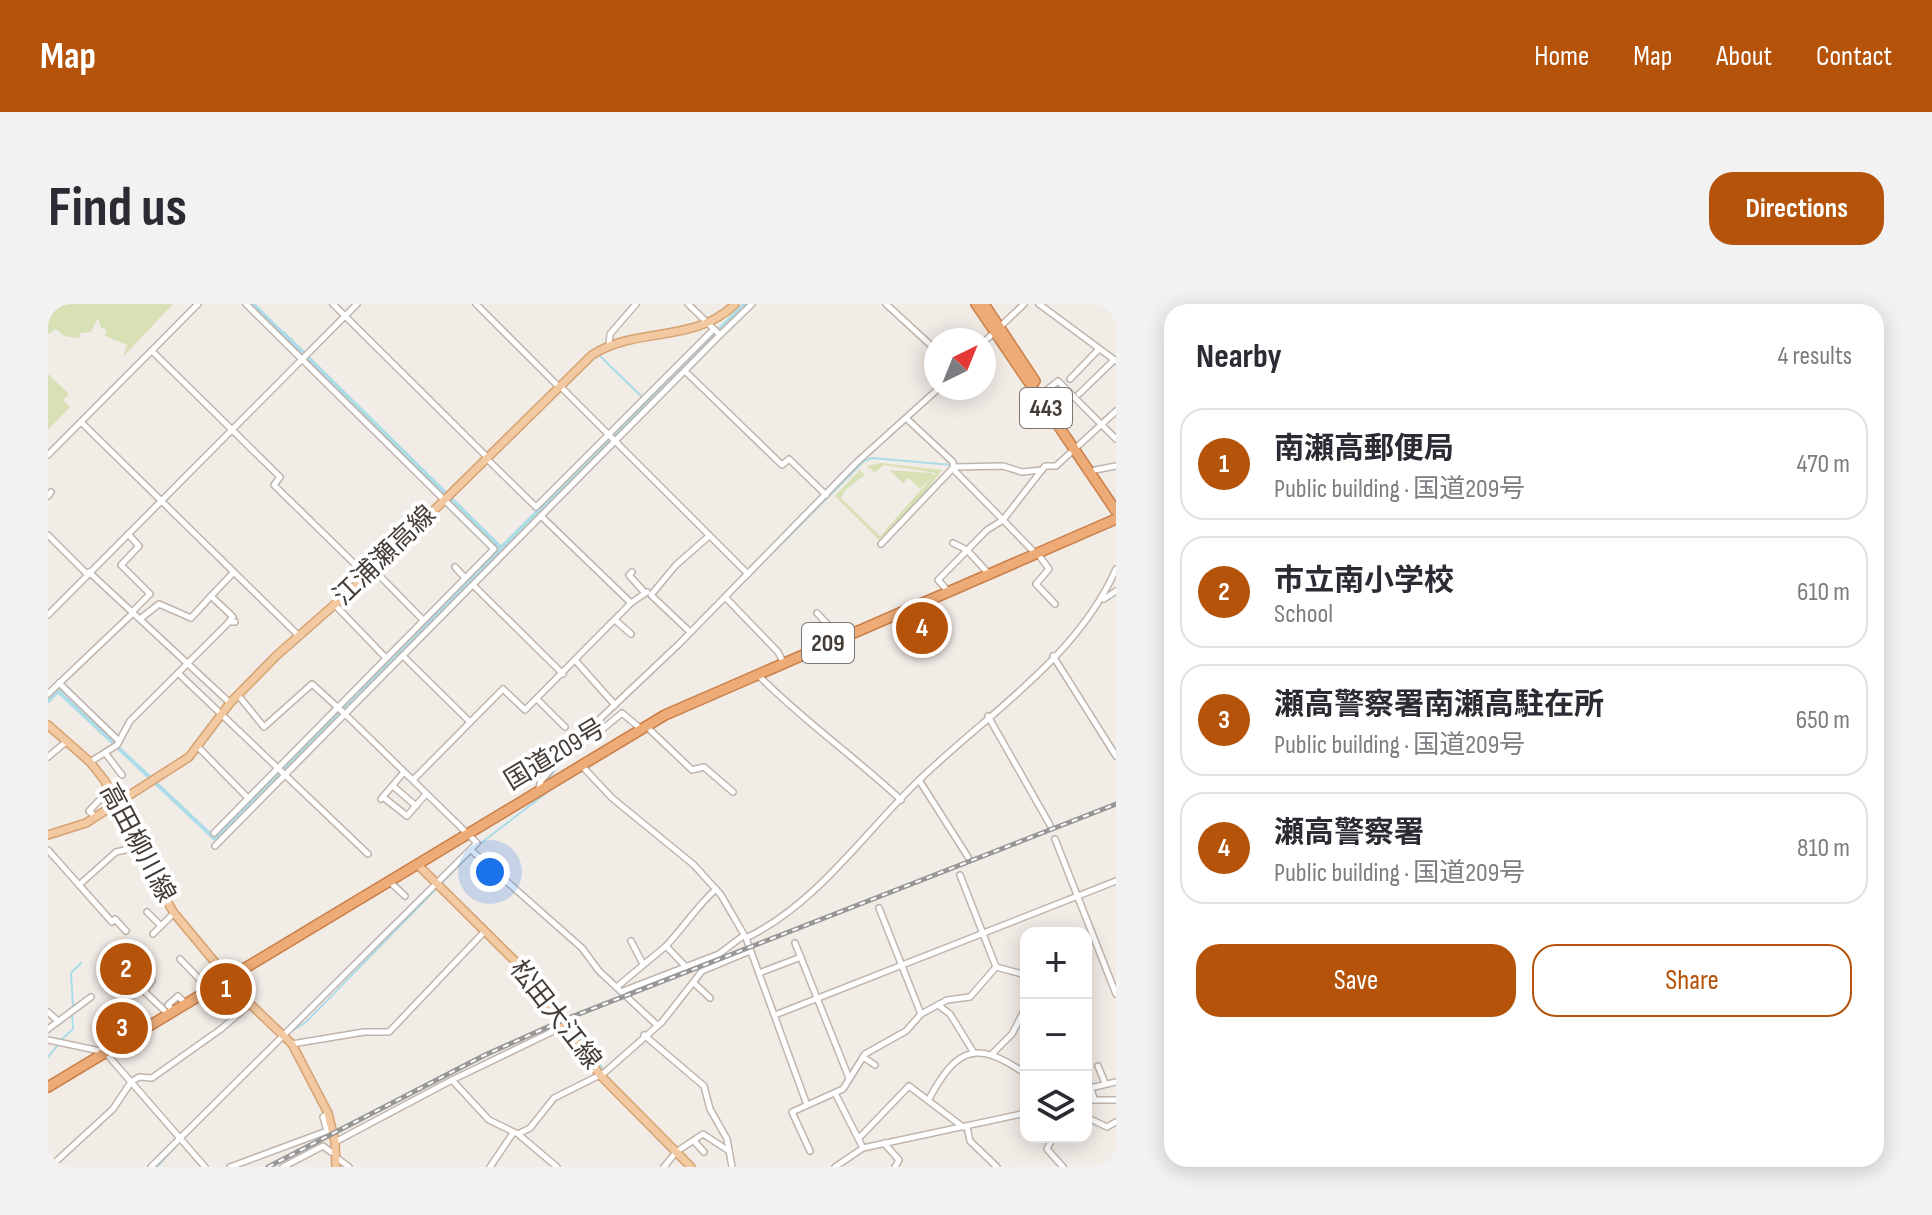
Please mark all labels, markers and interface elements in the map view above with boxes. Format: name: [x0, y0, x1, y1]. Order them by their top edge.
text: Map: [40, 34, 96, 79]
text: Home: [1534, 40, 1589, 73]
text: Map: [1633, 40, 1672, 73]
text: About: [1716, 40, 1772, 73]
text: Contact: [1816, 40, 1892, 73]
button: Directions: [1709, 172, 1884, 245]
text: Find us: [48, 175, 187, 242]
north arrow: [924, 328, 996, 400]
text: Nearby: [1196, 336, 1282, 377]
text: 4 results: [1777, 341, 1852, 372]
road number: 443: [1020, 388, 1072, 428]
text: 南瀬高郵便局: [1274, 431, 1454, 467]
text: 1: [1219, 449, 1229, 480]
text: 470 m: [1797, 449, 1850, 480]
text: Public building · 国道209号: [1274, 474, 1525, 505]
street label: 江浦瀬高線: [327, 500, 443, 612]
text: 市立南小学校: [1274, 563, 1454, 599]
text: 2: [1218, 577, 1230, 608]
text: 610 m: [1797, 577, 1850, 608]
pin: 4: [896, 598, 948, 658]
text: School: [1274, 599, 1333, 630]
road number: 209: [802, 623, 854, 663]
text: 瀬高警察署南瀬高駐在所: [1274, 687, 1604, 723]
text: 3: [1218, 705, 1230, 736]
text: 650 m: [1796, 705, 1850, 736]
street label: 国道209号: [499, 713, 611, 797]
text: Public building · 国道209号: [1274, 730, 1525, 761]
street label: 高田柳川線: [93, 778, 181, 908]
text: 瀬高警察署: [1274, 815, 1424, 851]
text: 4: [1218, 833, 1230, 864]
text: 810 m: [1797, 833, 1850, 864]
your location: [470, 852, 510, 892]
text: Public building · 国道209号: [1274, 858, 1525, 889]
map controls: [1020, 927, 1092, 1143]
button: +: [1020, 927, 1092, 999]
pin: 2: [100, 939, 152, 999]
button: Save: [1196, 944, 1516, 1017]
button: Share: [1532, 944, 1852, 1017]
street label: 松田大江線: [503, 954, 607, 1076]
pin: 1: [200, 959, 252, 1019]
pin: 3: [96, 998, 148, 1058]
button: −: [1020, 999, 1092, 1071]
button: layers: [1020, 1071, 1092, 1143]

